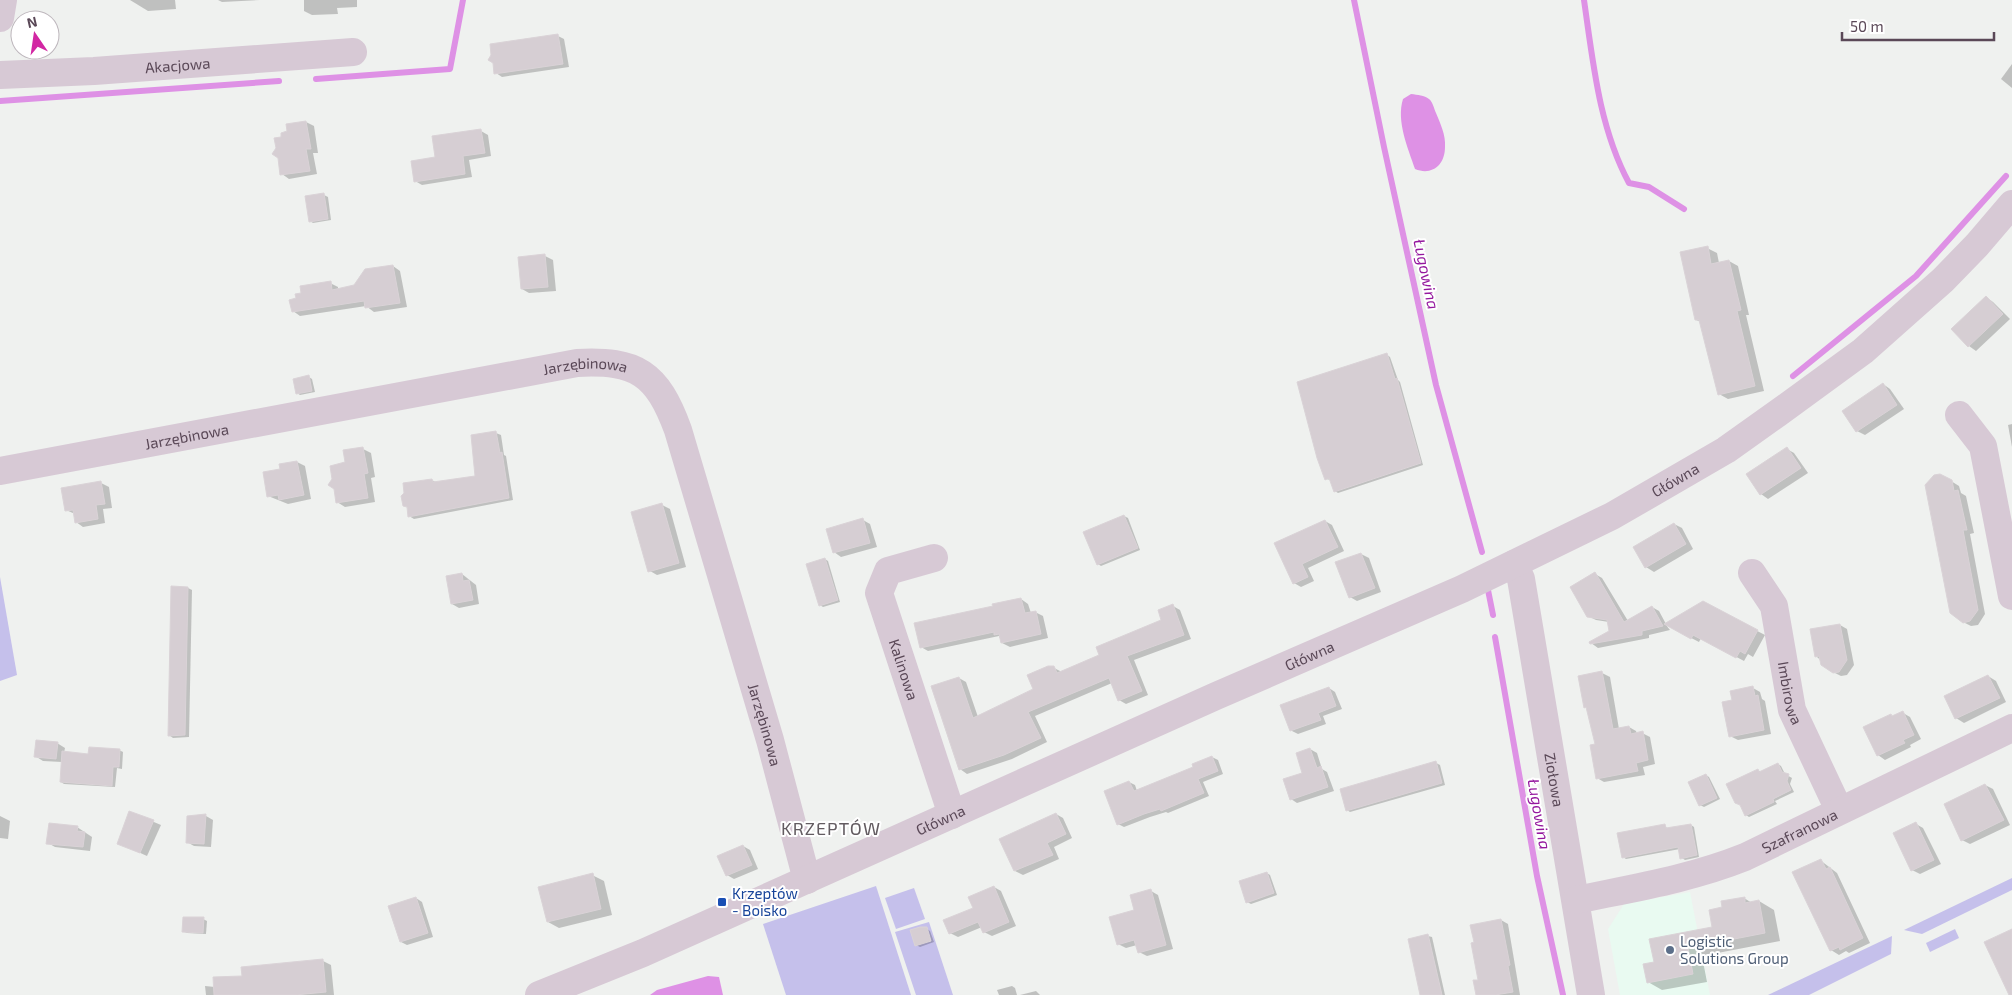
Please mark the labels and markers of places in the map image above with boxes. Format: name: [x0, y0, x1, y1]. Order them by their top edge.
place label: Krzeptów - Boisko: [732, 884, 798, 919]
marker: Krzeptów - Boisko: [716, 896, 728, 908]
place label: Logistic Solutions Group: [1680, 932, 1789, 967]
marker: Logistic Solutions Group: [1664, 944, 1676, 956]

